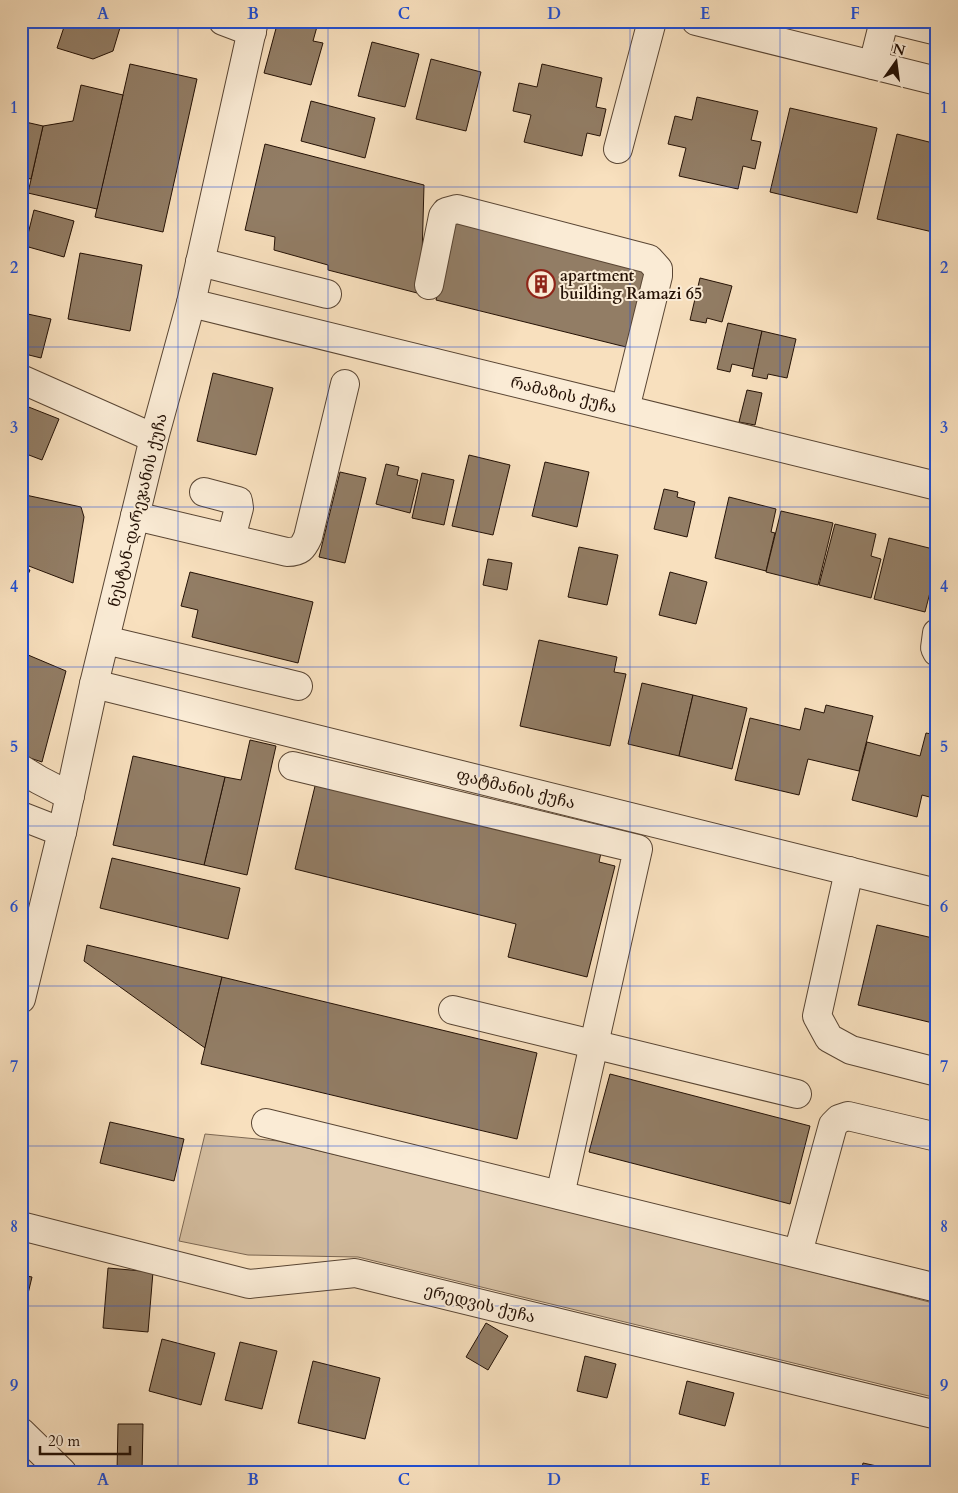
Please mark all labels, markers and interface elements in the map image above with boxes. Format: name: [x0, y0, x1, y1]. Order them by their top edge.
text: A: [97, 3, 109, 25]
text: B: [247, 3, 259, 25]
text: C: [398, 3, 410, 25]
text: D: [547, 3, 561, 25]
text: E: [700, 3, 710, 25]
text: F: [850, 3, 860, 25]
north arrow: [870, 38, 920, 88]
text: N: [891, 39, 907, 61]
text: 1: [10, 97, 18, 119]
text: 1: [940, 97, 948, 119]
text: 2: [10, 257, 18, 279]
text: 2: [940, 257, 948, 279]
place label: apartment building Ramazi 65: [560, 265, 702, 305]
building icon: apartment building Ramazi 65: [526, 269, 556, 299]
street label: რამაზის ქუჩა: [508, 371, 619, 419]
street label: ნესტან-დარეჯანის ქუჩა: [103, 411, 173, 609]
text: 3: [10, 417, 18, 439]
text: 3: [940, 417, 948, 439]
text: 4: [10, 576, 18, 598]
text: 4: [940, 576, 948, 598]
text: 5: [10, 736, 18, 758]
text: 5: [940, 736, 948, 758]
street label: ფატმანის ქუჩა: [454, 764, 577, 814]
text: 6: [10, 896, 18, 918]
text: 6: [940, 896, 948, 918]
text: 7: [10, 1056, 18, 1078]
text: 7: [940, 1056, 948, 1078]
text: 8: [10, 1216, 18, 1238]
text: 8: [940, 1216, 948, 1238]
street label: ერედვის ქუჩა: [422, 1280, 537, 1328]
text: 9: [10, 1375, 18, 1397]
text: 9: [940, 1375, 948, 1397]
scale bar: [40, 1423, 130, 1455]
text: 20 m: [48, 1431, 80, 1451]
text: A: [97, 1469, 109, 1491]
text: B: [247, 1469, 259, 1491]
text: C: [398, 1469, 410, 1491]
text: D: [547, 1469, 561, 1491]
text: E: [700, 1469, 710, 1491]
text: F: [850, 1469, 860, 1491]

